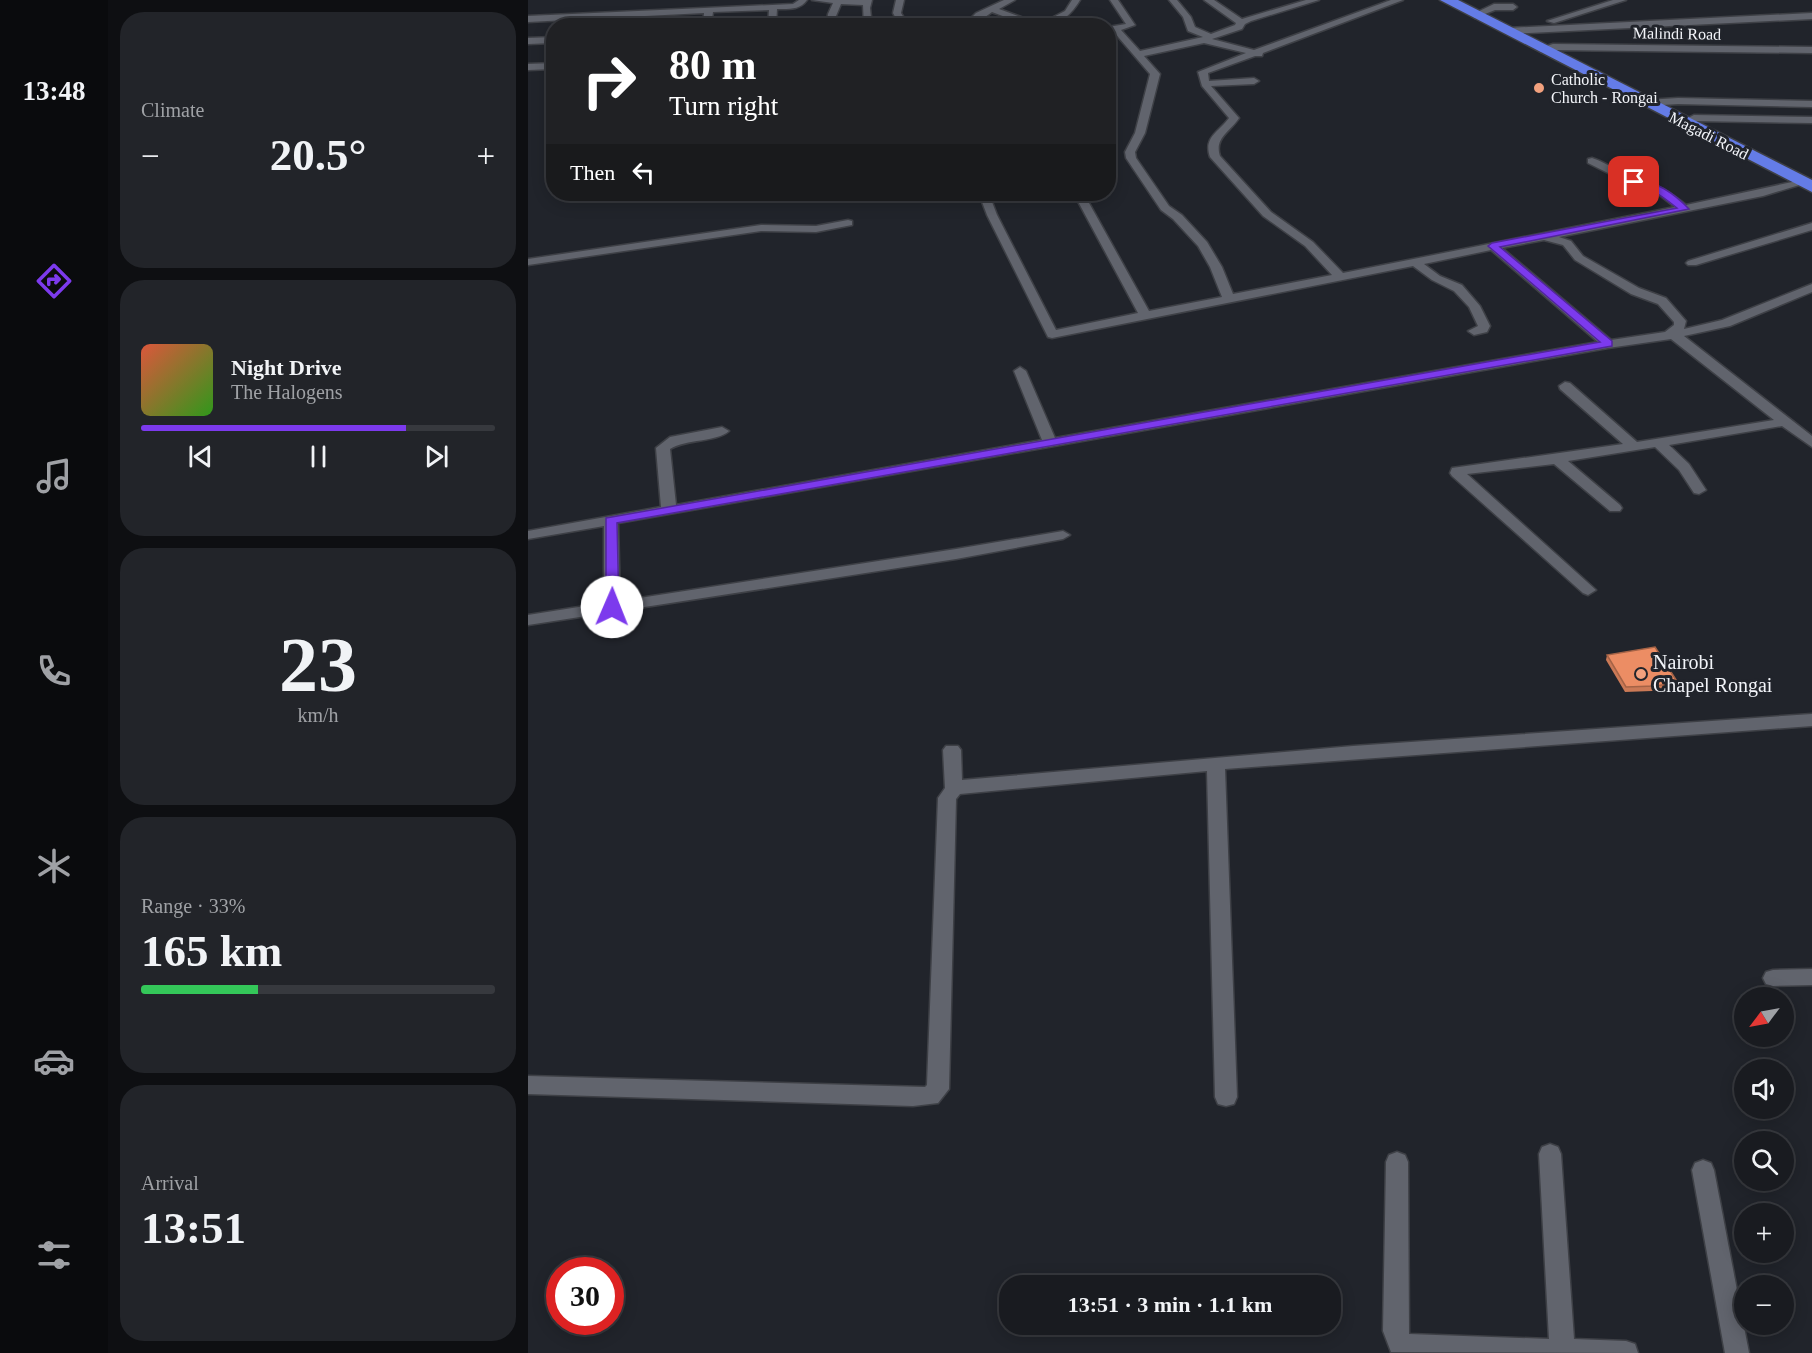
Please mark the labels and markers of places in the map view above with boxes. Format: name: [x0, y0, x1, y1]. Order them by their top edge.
place label: Catholic Church - Rongai: [1551, 71, 1658, 107]
marker: Catholic Church - Rongai: [1532, 81, 1546, 95]
pin: [1608, 156, 1659, 207]
place label: Nairobi Chapel Rongai: [1653, 651, 1773, 697]
marker: Nairobi Chapel Rongai: [1634, 667, 1648, 681]

